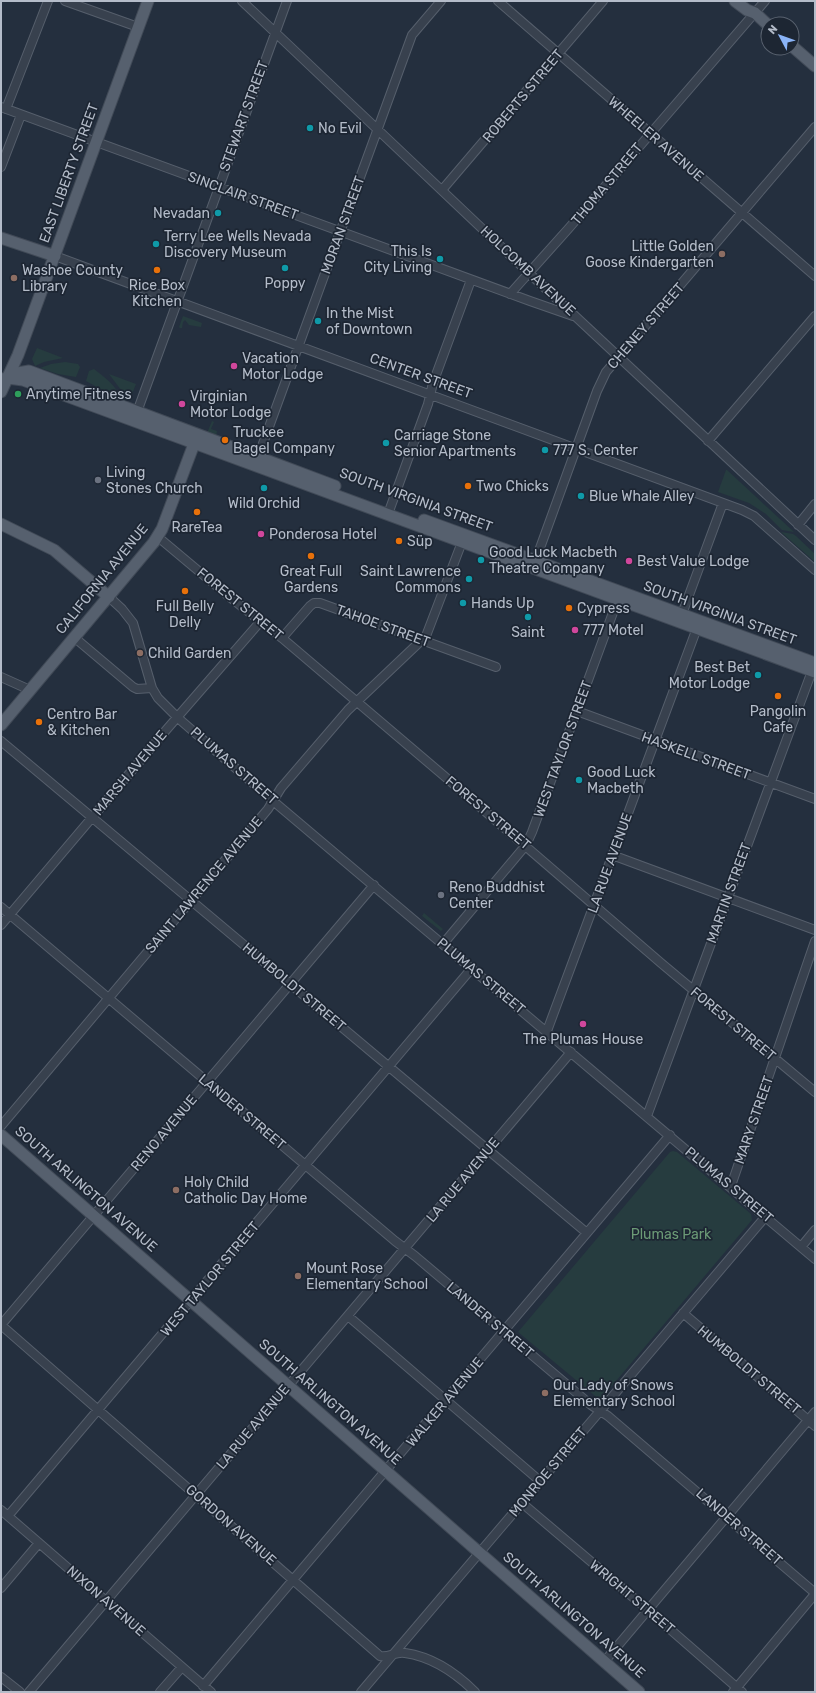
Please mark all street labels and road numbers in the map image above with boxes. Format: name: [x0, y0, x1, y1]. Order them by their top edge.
street label: ROBERTS STREET: [479, 46, 567, 146]
street label: STEWART STREET: [216, 58, 272, 174]
street label: WHEELER AVENUE: [605, 93, 707, 185]
street label: EAST LIBERTY STREET: [36, 101, 102, 245]
street label: THOMA STREET: [568, 139, 646, 229]
street label: SINCLAIR STREET: [185, 168, 301, 224]
street label: MORAN STREET: [317, 174, 369, 276]
street label: HOLCOMB AVENUE: [477, 223, 579, 319]
street label: CHENEY STREET: [604, 279, 688, 373]
street label: CENTER STREET: [367, 350, 475, 402]
street label: SOUTH VIRGINIA STREET: [337, 464, 495, 536]
street label: CALIFORNIA AVENUE: [52, 520, 152, 638]
street label: FOREST STREET: [193, 564, 287, 644]
street label: SOUTH VIRGINIA STREET: [641, 577, 799, 649]
street label: TAHOE STREET: [334, 601, 432, 651]
street label: WEST TAYLOR STREET: [530, 678, 596, 820]
street label: PLUMAS STREET: [187, 724, 281, 808]
street label: MARSH AVENUE: [89, 727, 171, 819]
street label: HASKELL STREET: [639, 728, 753, 784]
street label: FOREST STREET: [442, 772, 534, 854]
street label: LA RUE AVENUE: [584, 811, 636, 915]
street label: SAINT LAWRENCE AVENUE: [142, 813, 266, 957]
street label: MARTIN STREET: [703, 840, 755, 946]
street label: PLUMAS STREET: [433, 934, 529, 1018]
street label: HUMBOLDT STREET: [239, 939, 349, 1035]
street label: FOREST STREET: [687, 983, 779, 1065]
street label: LANDER STREET: [195, 1071, 289, 1153]
street label: MARY STREET: [731, 1074, 777, 1166]
street label: RENO AVENUE: [127, 1091, 201, 1175]
street label: SOUTH ARLINGTON AVENUE: [11, 1123, 161, 1255]
street label: LA RUE AVENUE: [423, 1134, 503, 1226]
street label: PLUMAS STREET: [681, 1143, 777, 1227]
street label: WEST TAYLOR STREET: [157, 1218, 263, 1340]
street label: LANDER STREET: [443, 1279, 537, 1361]
street label: HUMBOLDT STREET: [694, 1322, 804, 1418]
street label: SOUTH ARLINGTON AVENUE: [255, 1336, 405, 1468]
street label: WALKER AVENUE: [403, 1354, 487, 1450]
street label: LA RUE AVENUE: [213, 1381, 293, 1473]
street label: MONROE STREET: [506, 1424, 590, 1520]
street label: GORDON AVENUE: [182, 1481, 280, 1569]
street label: LANDER STREET: [692, 1485, 786, 1569]
street label: SOUTH ARLINGTON AVENUE: [499, 1549, 649, 1681]
street label: WRIGHT STREET: [586, 1556, 678, 1638]
street label: NIXON AVENUE: [63, 1562, 149, 1640]

